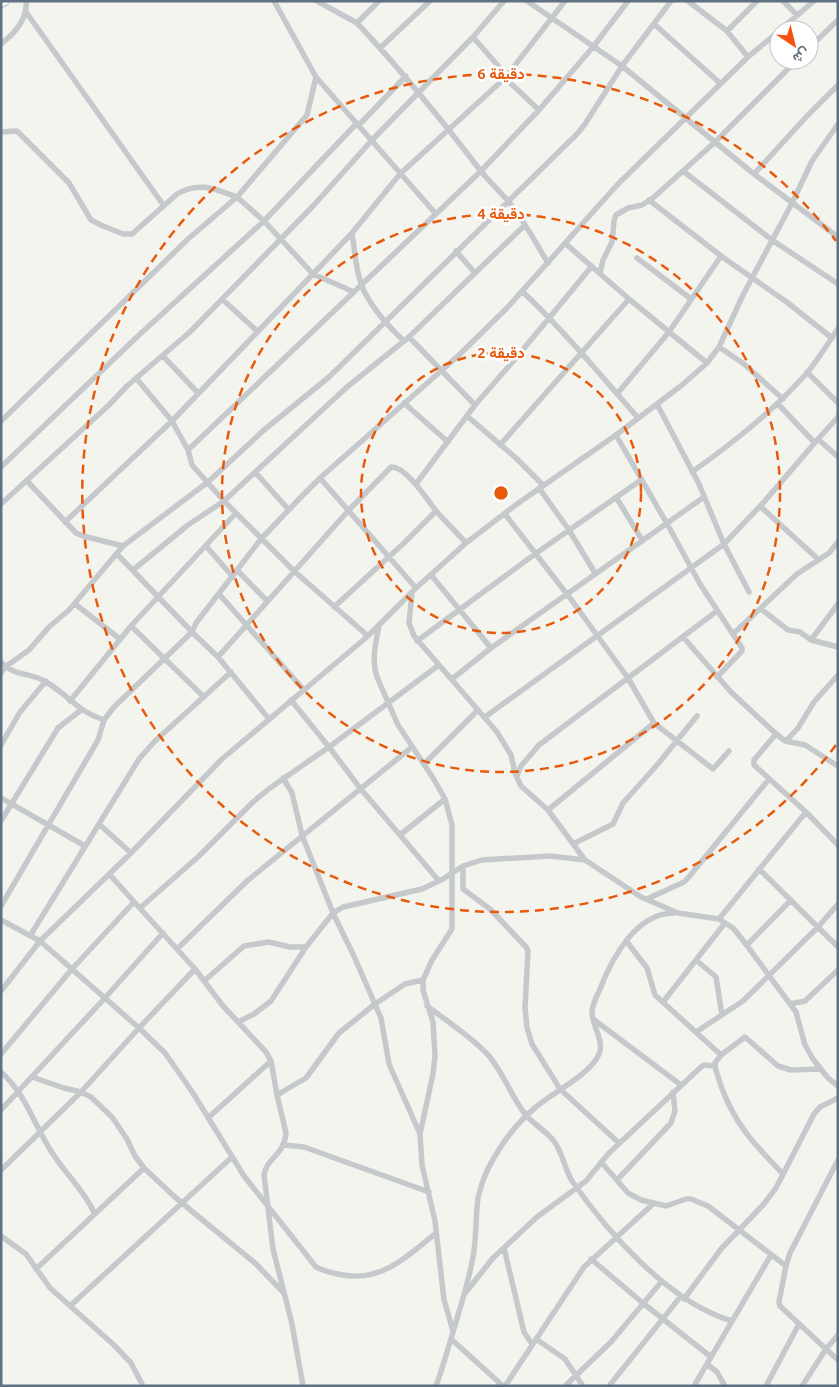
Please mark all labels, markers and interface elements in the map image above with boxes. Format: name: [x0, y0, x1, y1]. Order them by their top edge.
north arrow: [769, 20, 819, 70]
text: ش: [789, 43, 813, 67]
text: 6 دقيقة: [477, 65, 525, 83]
text: 4 دقيقة: [477, 205, 525, 223]
text: 2 دقيقة: [477, 344, 525, 362]
centre of rings: [492, 484, 510, 502]

